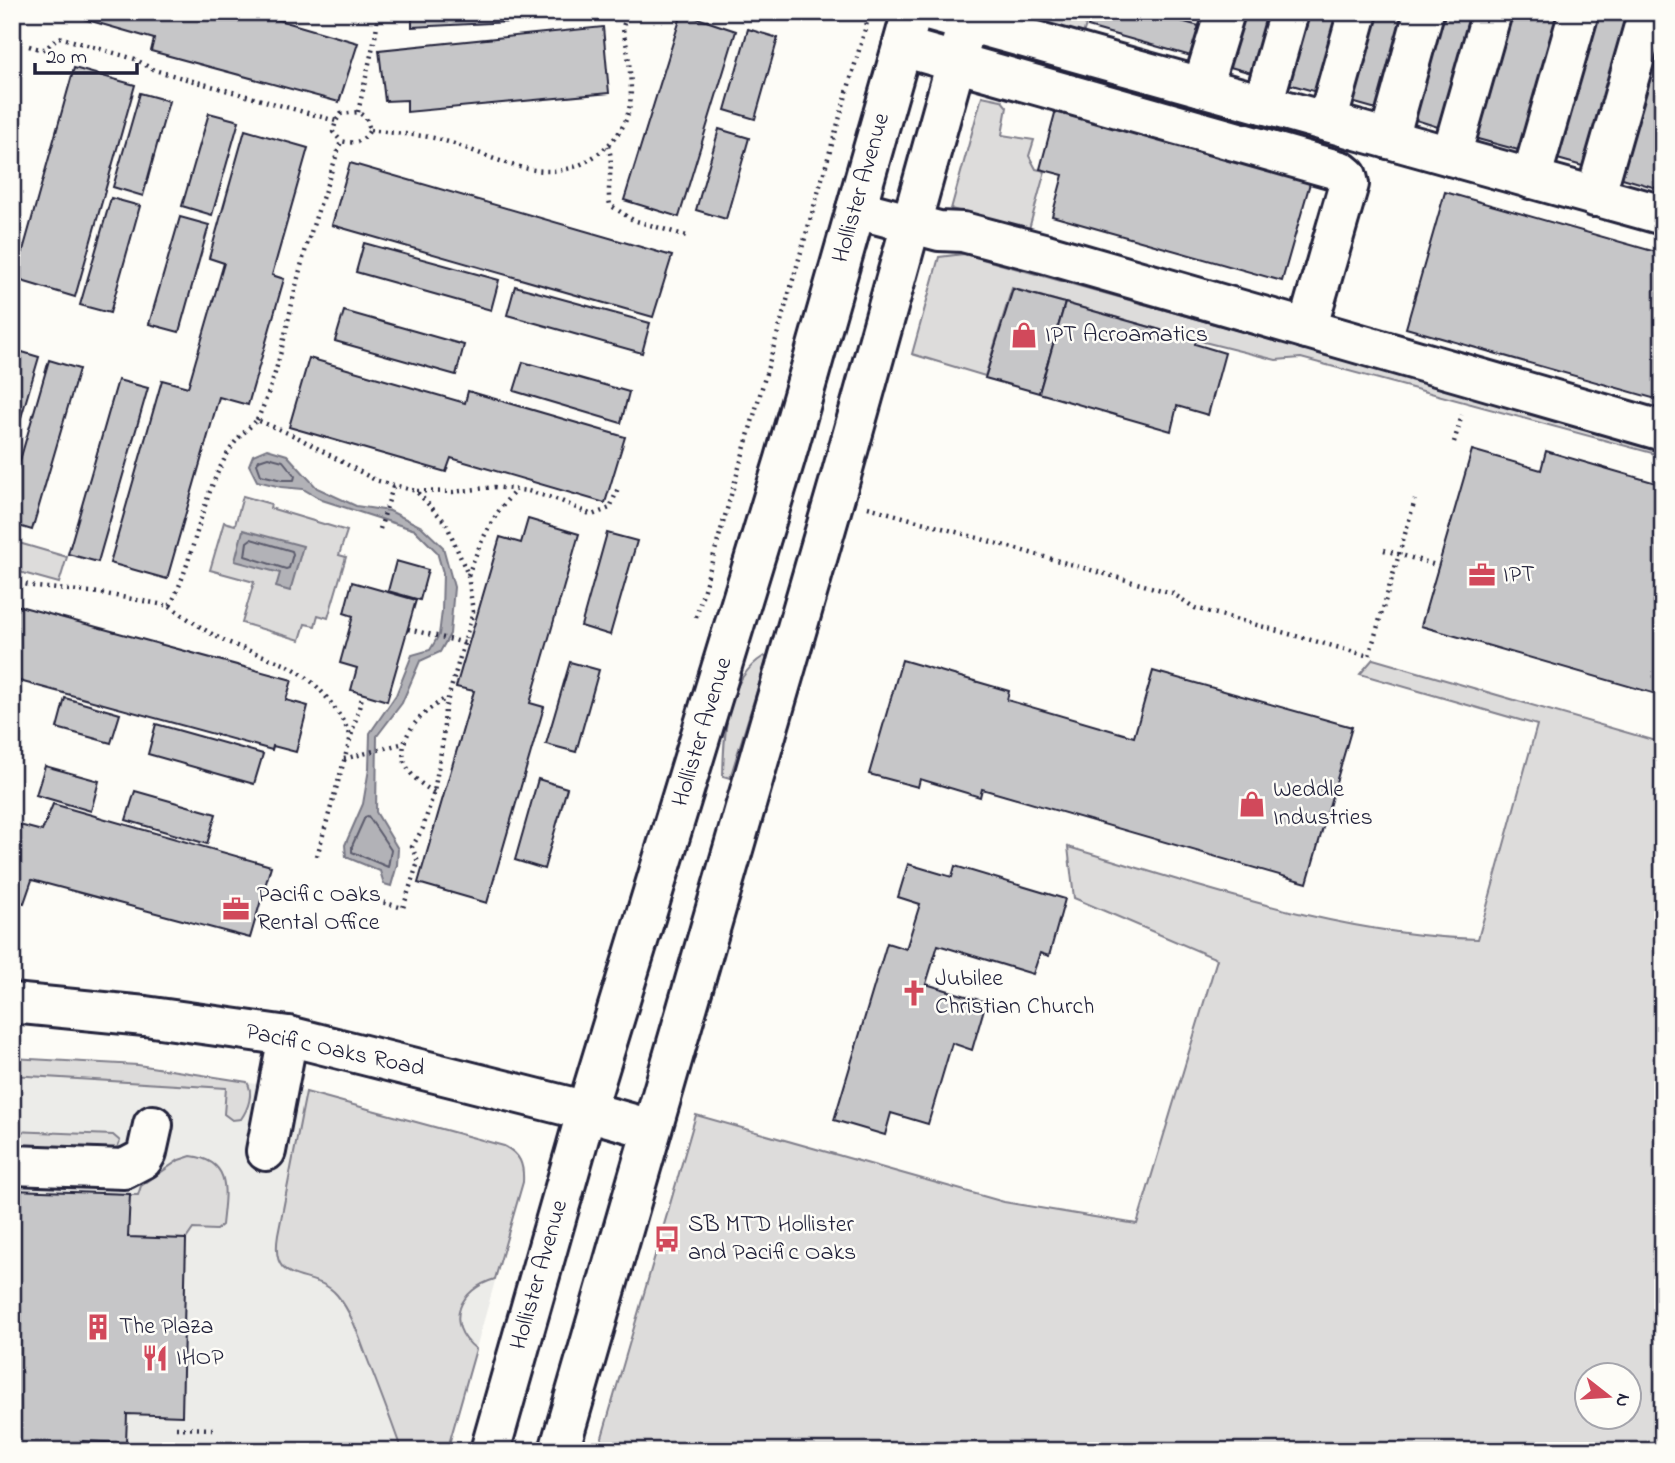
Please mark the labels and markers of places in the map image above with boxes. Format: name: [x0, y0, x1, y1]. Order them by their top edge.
place label: IPT Acroamatics: [1045, 318, 1208, 353]
shop icon: IPT Acroamatics: [1009, 320, 1039, 350]
place label: IPT: [1503, 558, 1535, 593]
office icon: IPT: [1467, 560, 1497, 590]
place label: Weddle Industries: [1273, 773, 1373, 836]
shop icon: Weddle Industries: [1237, 789, 1267, 819]
place label: Pacific Oaks Rental Office: [257, 878, 381, 941]
office icon: Pacific Oaks Rental Office: [221, 894, 251, 924]
place label: Jubilee Christian Church: [935, 962, 1094, 1025]
church icon: Jubilee Christian Church: [899, 978, 929, 1008]
place label: SB MTD Hollister and Pacific Oaks: [688, 1208, 856, 1271]
bus stop icon: SB MTD Hollister and Pacific Oaks: [652, 1224, 682, 1254]
place label: The Plaza: [119, 1310, 213, 1345]
building icon: The Plaza: [83, 1312, 113, 1342]
place label: IHOP: [176, 1341, 224, 1376]
restaurant icon: IHOP: [140, 1343, 170, 1373]

